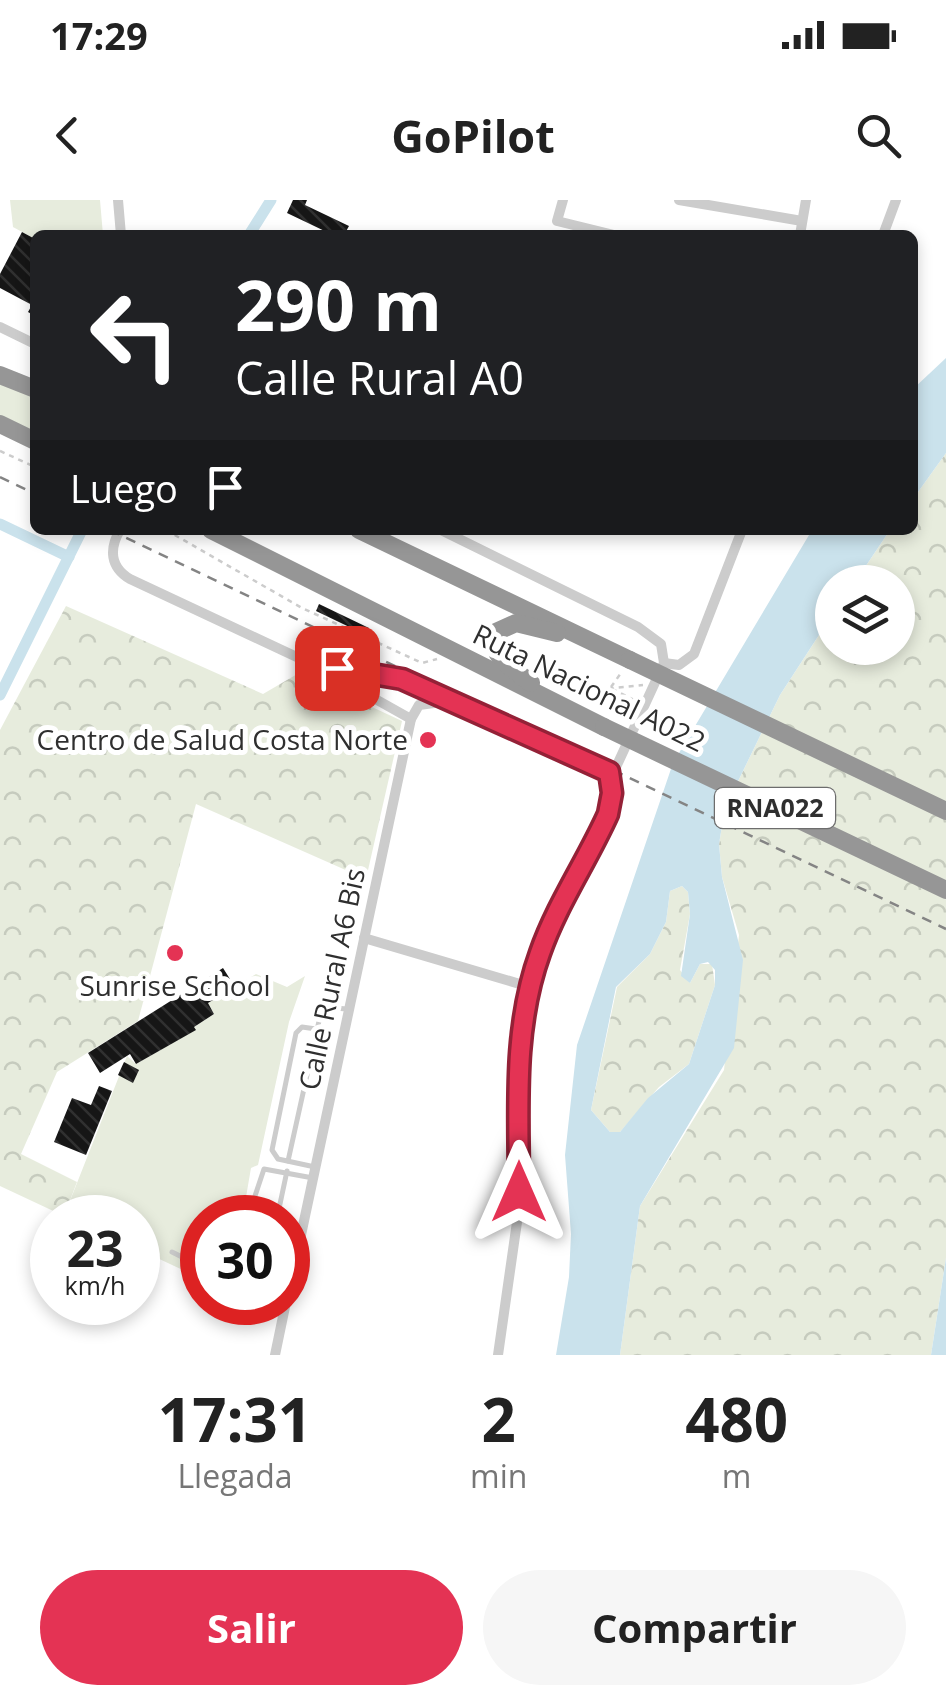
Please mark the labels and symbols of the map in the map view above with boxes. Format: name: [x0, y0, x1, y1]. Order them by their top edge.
street label: Ruta Nacional A022: [467, 614, 712, 760]
pin: [295, 626, 380, 711]
place label: Centro de Salud Costa Norte: [37, 720, 408, 758]
marker: Centro de Salud Costa Norte: [417, 729, 439, 751]
road number: RNA022: [715, 788, 835, 828]
street label: Calle Rural A6 Bis: [289, 864, 373, 1093]
marker: Sunrise School: [164, 942, 186, 964]
place label: Sunrise School: [79, 966, 271, 1004]
position arrow: [467, 1140, 571, 1244]
speed limit sign: 30: [180, 1195, 310, 1325]

